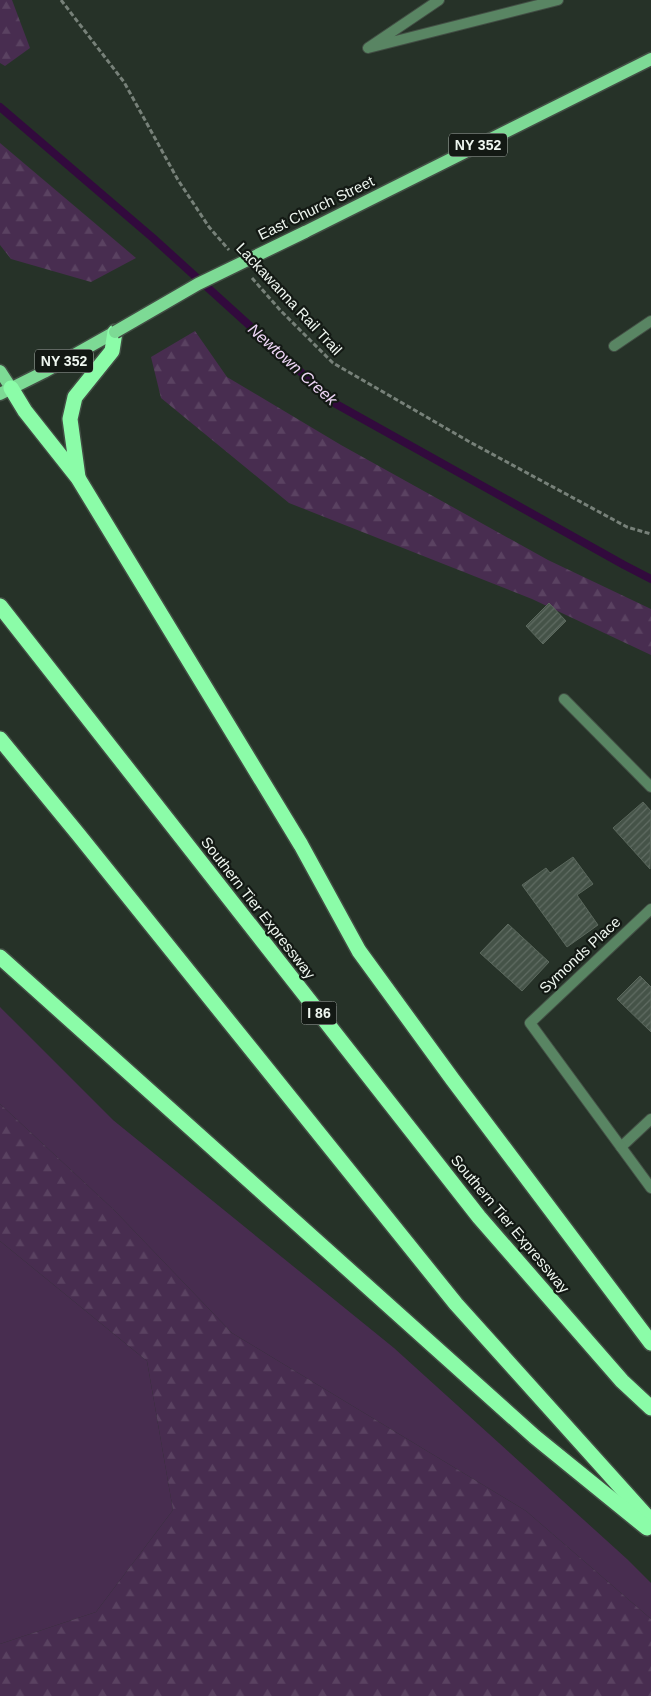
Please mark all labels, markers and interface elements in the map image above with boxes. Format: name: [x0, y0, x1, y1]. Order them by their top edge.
road number: NY 352: [449, 134, 507, 156]
street label: East Church Street: [255, 172, 377, 243]
street label: Lackawanna Rail Trail: [233, 239, 346, 358]
water label: Newtown Creek: [245, 320, 341, 409]
road number: NY 352: [35, 350, 93, 372]
street label: Southern Tier Expressway: [198, 833, 319, 982]
street label: Symonds Place: [536, 913, 624, 996]
road number: I 86: [302, 1001, 336, 1024]
street label: Southern Tier Expressway: [448, 1151, 573, 1297]

